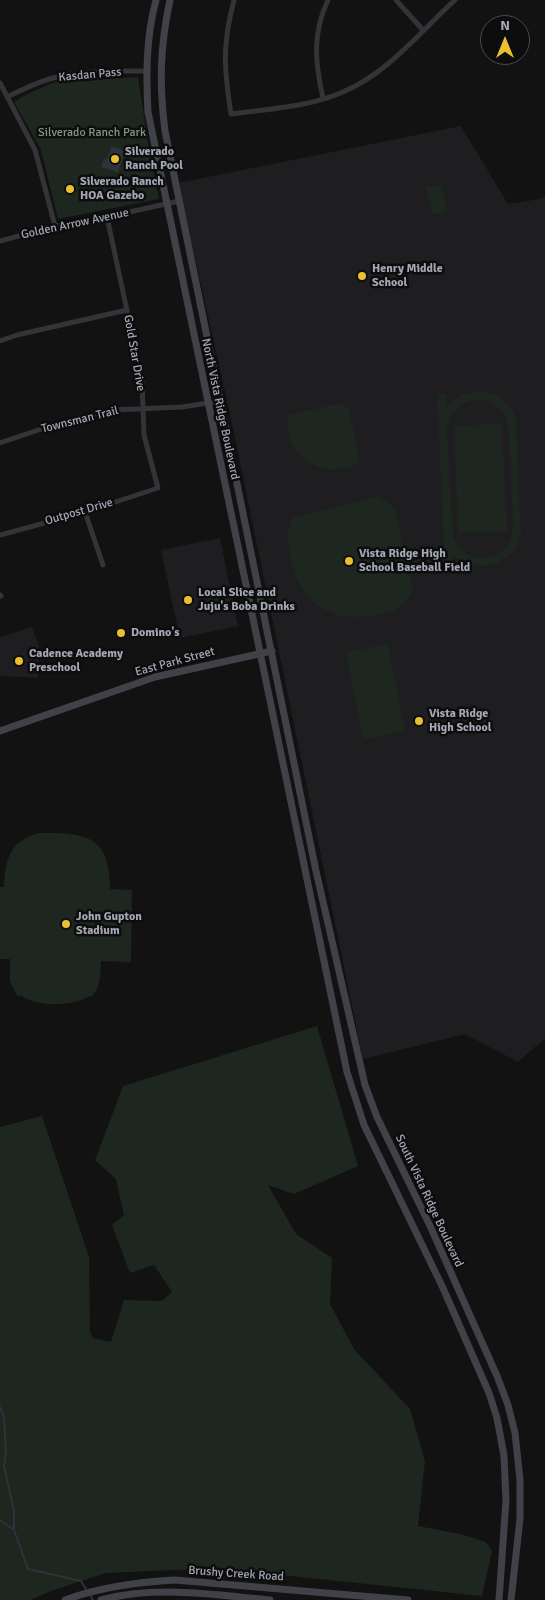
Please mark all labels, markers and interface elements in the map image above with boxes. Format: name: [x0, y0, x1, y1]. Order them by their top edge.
north arrow: [480, 15, 530, 65]
text: N: [500, 17, 510, 34]
street label: Kasdan Pass: [58, 65, 122, 85]
park label: Silverado Ranch Park: [38, 126, 146, 140]
place label: Silverado Ranch Pool: [125, 145, 183, 173]
marker: Silverado Ranch Pool: [109, 153, 121, 165]
place label: Silverado Ranch HOA Gazebo: [80, 175, 164, 203]
marker: Silverado Ranch HOA Gazebo: [64, 183, 76, 195]
street label: Golden Arrow Avenue: [20, 206, 130, 242]
place label: Henry Middle School: [372, 262, 443, 290]
marker: Henry Middle School: [356, 270, 368, 282]
street label: Gold Star Drive: [120, 314, 148, 392]
street label: North Vista Ridge Boulevard: [198, 337, 242, 481]
street label: Townsman Trail: [40, 403, 120, 437]
street label: Outpost Drive: [43, 495, 115, 529]
place label: Vista Ridge High School Baseball Field: [359, 547, 470, 575]
marker: Vista Ridge High School Baseball Field: [343, 555, 355, 567]
place label: Local Slice and Juju's Boba Drinks: [198, 586, 295, 614]
marker: Local Slice and Juju's Boba Drinks: [182, 594, 194, 606]
place label: Domino's: [131, 626, 179, 640]
marker: Domino's: [115, 627, 127, 639]
street label: East Park Street: [134, 644, 216, 680]
place label: Cadence Academy Preschool: [29, 647, 123, 675]
marker: Cadence Academy Preschool: [13, 655, 25, 667]
place label: Vista Ridge High School: [429, 707, 492, 735]
marker: Vista Ridge High School: [413, 715, 425, 727]
place label: John Gupton Stadium: [76, 910, 142, 938]
marker: John Gupton Stadium: [60, 918, 72, 930]
street label: South Vista Ridge Boulevard: [392, 1132, 466, 1270]
street label: Brushy Creek Road: [188, 1563, 284, 1585]

